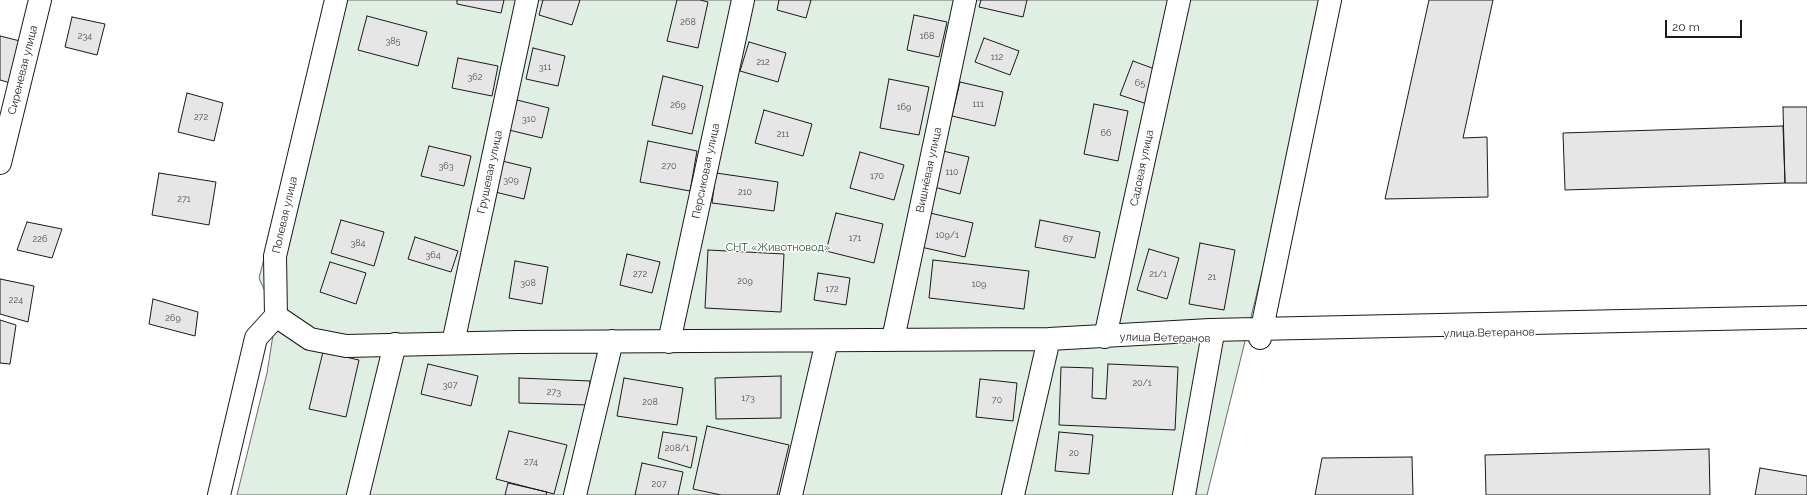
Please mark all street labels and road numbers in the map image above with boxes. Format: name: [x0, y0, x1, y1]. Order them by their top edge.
street label: Сиреневая улица: [6, 24, 40, 116]
street label: Персиковая улица: [689, 122, 723, 220]
street label: Вишнёвая улица: [913, 126, 945, 214]
street label: Садовая улица: [1127, 128, 1157, 208]
street label: Грушевая улица: [475, 129, 505, 215]
street label: Полевая улица: [270, 175, 300, 255]
street label: улица Ветеранов: [1443, 326, 1535, 340]
street label: улица Ветеранов: [1119, 331, 1211, 345]

